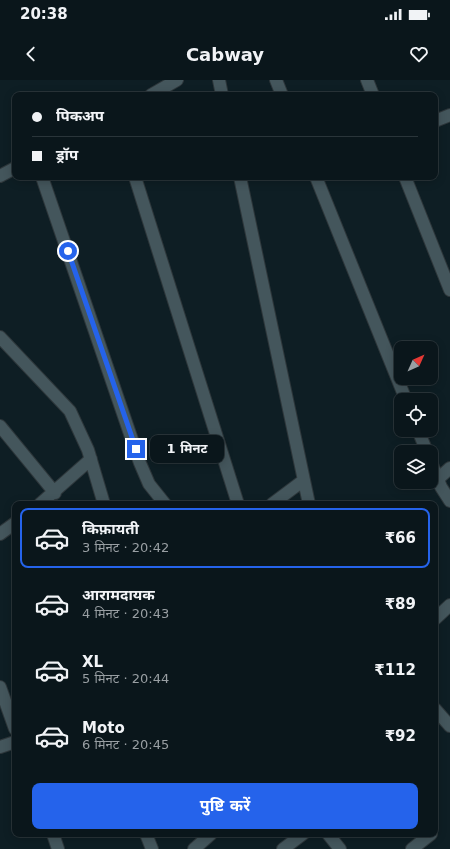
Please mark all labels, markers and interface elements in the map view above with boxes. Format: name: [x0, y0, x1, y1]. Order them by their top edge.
text: 20:38: [20, 5, 68, 23]
icon: back: [20, 43, 42, 65]
icon: heart: [408, 43, 430, 65]
text: Cabway: [186, 44, 264, 65]
text: पिकअप: [56, 107, 104, 125]
text: ड्रॉप: [56, 146, 78, 164]
route start: [59, 242, 77, 260]
north arrow: [394, 341, 438, 385]
map controls: [394, 341, 438, 489]
button: locate: [394, 393, 438, 437]
callout: 1 मिनट: [150, 435, 224, 463]
route end: [127, 440, 145, 458]
text: 1 मिनट: [167, 441, 207, 456]
button: layers: [394, 445, 438, 489]
icon: car: [34, 520, 70, 556]
text: किफ़ायती: [82, 520, 139, 538]
text: ₹66: [385, 529, 416, 547]
text: 3 मिनट · 20:42: [82, 540, 169, 555]
icon: car: [34, 586, 70, 622]
text: आरामदायक: [82, 586, 155, 604]
text: ₹89: [385, 595, 416, 613]
text: 4 मिनट · 20:43: [82, 606, 169, 621]
icon: car: [34, 652, 70, 688]
text: XL: [82, 653, 103, 671]
text: ₹112: [374, 661, 416, 679]
text: 5 मिनट · 20:44: [82, 671, 169, 686]
icon: car: [34, 718, 70, 754]
text: Moto: [82, 719, 125, 737]
text: ₹92: [385, 727, 416, 745]
text: 6 मिनट · 20:45: [82, 737, 169, 752]
button: पुष्टि करें: [32, 783, 418, 829]

